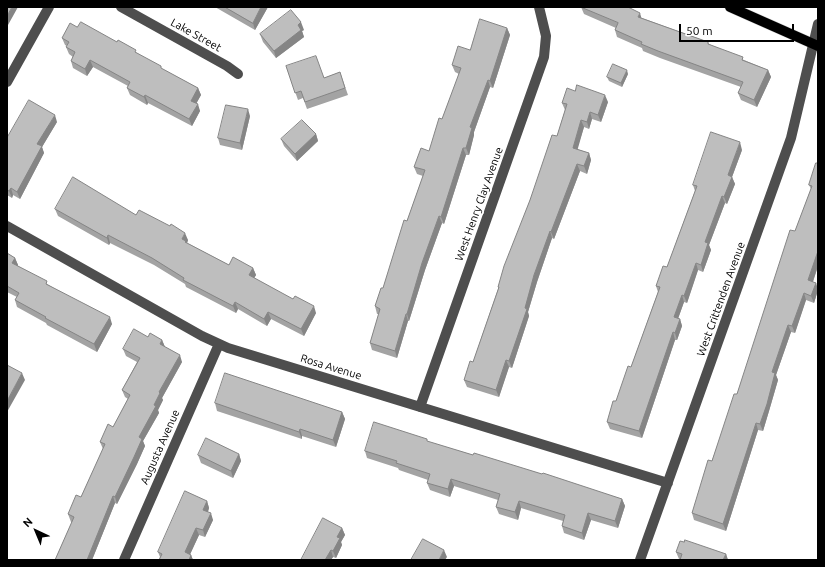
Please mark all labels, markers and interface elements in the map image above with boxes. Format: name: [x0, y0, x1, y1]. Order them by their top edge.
street label: Lake Street: [168, 16, 224, 54]
scale bar: [681, 16, 796, 42]
text: 50 m: [686, 24, 713, 37]
street label: West Henry Clay Avenue: [452, 145, 506, 263]
street label: West Crittenden Avenue: [694, 240, 748, 358]
street label: Rosa Avenue: [299, 351, 363, 383]
street label: Augusta Avenue: [138, 408, 182, 486]
north arrow: [16, 511, 56, 551]
text: N: [21, 515, 35, 530]

